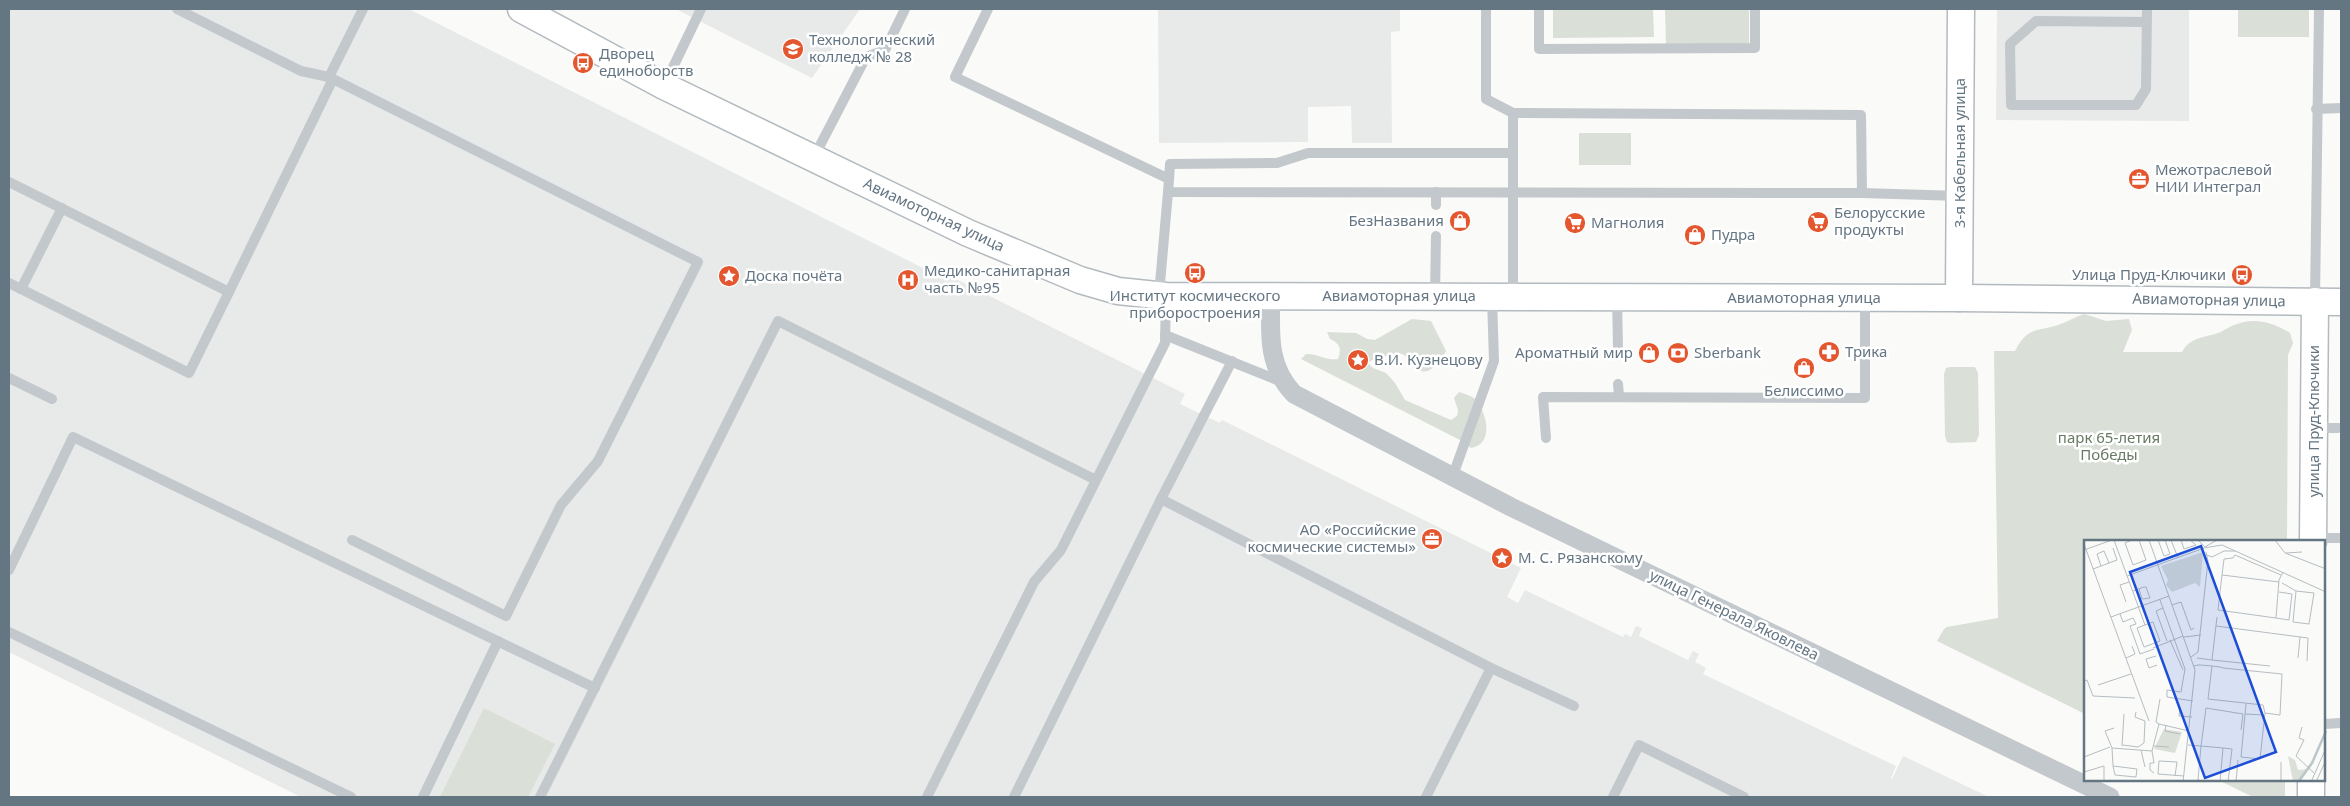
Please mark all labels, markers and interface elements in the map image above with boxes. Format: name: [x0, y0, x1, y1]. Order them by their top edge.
place label: Технологический колледж № 28: [809, 29, 935, 66]
school or university icon: Технологический колледж № 28: [781, 37, 805, 61]
place label: Дворец единоборств: [599, 43, 693, 80]
bus stop icon: Дворец единоборств: [571, 51, 595, 75]
street label: 3-я Кабельная улица: [1949, 78, 1969, 228]
place label: Межотраслевой НИИ Интеграл: [2155, 159, 2272, 196]
office icon: Межотраслевой НИИ Интеграл: [2127, 167, 2151, 191]
street label: Авиамоторная улица: [861, 173, 1008, 256]
place label: Белорусские продукты: [1834, 202, 1925, 239]
shop icon: БезНазвания: [1448, 209, 1472, 233]
place label: БезНазвания: [1348, 210, 1444, 230]
supermarket icon: Белорусские продукты: [1806, 210, 1830, 234]
supermarket icon: Магнолия: [1563, 211, 1587, 235]
place label: Магнолия: [1591, 212, 1664, 232]
shop icon: Пудра: [1683, 223, 1707, 247]
place label: Пудра: [1711, 224, 1755, 244]
place label: Медико-санитарная часть №95: [924, 260, 1070, 297]
bus stop icon: Институт космического приборостроения: [1183, 261, 1207, 285]
bus stop icon: Улица Пруд-Ключики: [2230, 263, 2254, 287]
place icon: Доска почёта: [717, 264, 741, 288]
place label: Улица Пруд-Ключики: [2072, 264, 2226, 284]
place label: Доска почёта: [745, 265, 842, 285]
hospital icon: Медико-санитарная часть №95: [896, 268, 920, 292]
place label: Институт космического приборостроения: [1110, 285, 1281, 322]
street label: Авиамоторная улица: [1322, 285, 1476, 305]
street label: Авиамоторная улица: [1727, 287, 1881, 307]
street label: Авиамоторная улица: [2132, 288, 2286, 310]
pharmacy icon: Трика: [1817, 340, 1841, 364]
shop icon: Ароматный мир: [1637, 341, 1661, 365]
bank icon: Sberbank: [1666, 341, 1690, 365]
place label: Трика: [1845, 341, 1887, 361]
place label: Ароматный мир: [1515, 342, 1633, 362]
place label: Sberbank: [1694, 342, 1761, 362]
street label: улица Пруд-Ключики: [2303, 345, 2323, 497]
place icon: В.И. Кузнецову: [1346, 348, 1370, 372]
place label: В.И. Кузнецову: [1374, 349, 1483, 369]
shop icon: Белиссимо: [1792, 356, 1816, 380]
place label: Белиссимо: [1764, 380, 1844, 400]
park label: парк 65-летия Победы: [2058, 427, 2160, 464]
place label: АО «Российские космические системы»: [1248, 519, 1416, 556]
office icon: АО «Российские космические системы»: [1420, 527, 1444, 551]
inset map: [2084, 540, 2325, 781]
place icon: М. С. Рязанскому: [1490, 546, 1514, 570]
place label: М. С. Рязанскому: [1518, 547, 1643, 567]
street label: улица Генерала Яковлева: [1646, 564, 1822, 664]

